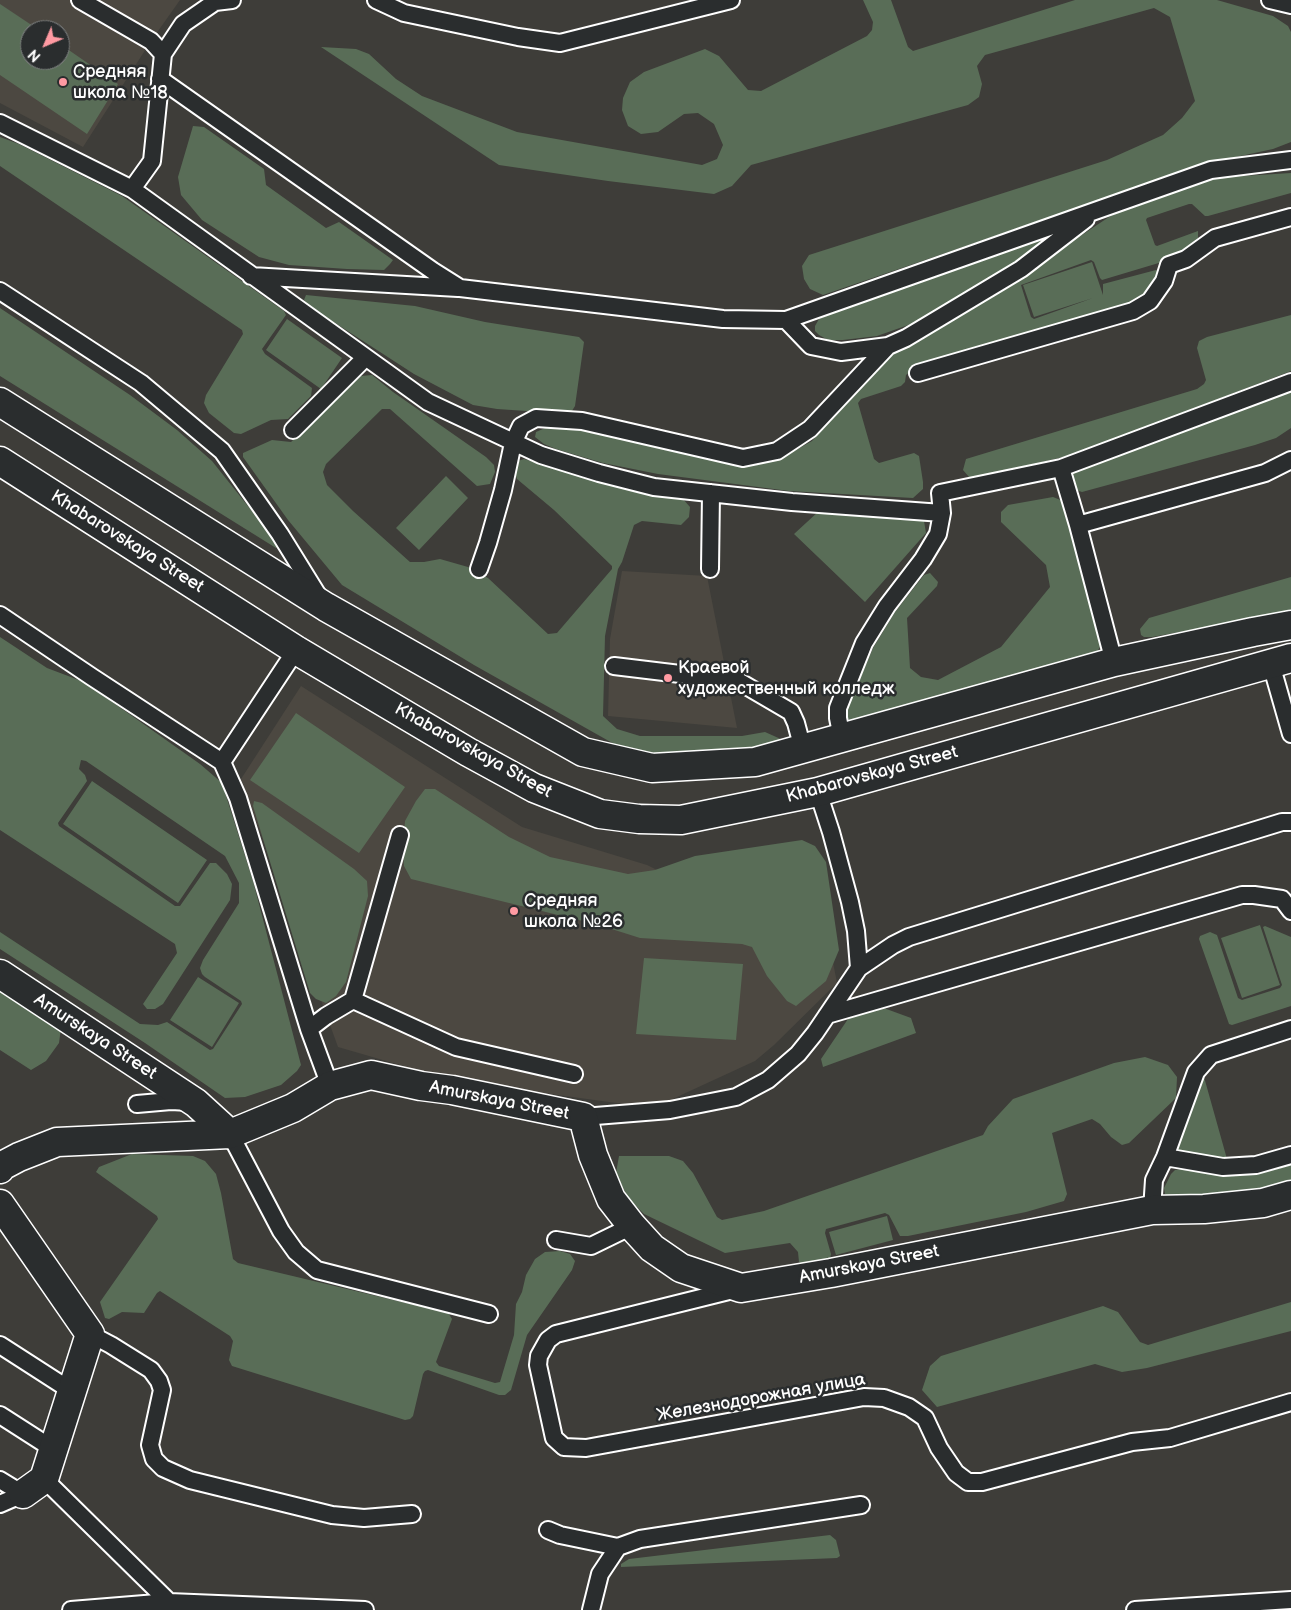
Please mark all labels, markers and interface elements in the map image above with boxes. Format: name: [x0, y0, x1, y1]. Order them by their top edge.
north arrow: [20, 20, 70, 70]
text: N: [25, 46, 44, 65]
place label: Средняя школа №18: [73, 61, 168, 104]
marker: Средняя школа №18: [57, 76, 69, 88]
street label: Khabarovskaya Street: [46, 486, 208, 598]
place label: Краевой художественный колледж: [678, 657, 895, 700]
marker: Краевой художественный колледж: [662, 672, 674, 684]
street label: Khabarovskaya Street: [390, 699, 556, 803]
street label: Khabarovskaya Street: [784, 742, 960, 808]
place label: Средняя школа №26: [524, 890, 623, 932]
marker: Средняя школа №26: [508, 905, 520, 917]
street label: Amurskaya Street: [30, 989, 160, 1085]
street label: Amurskaya Street: [427, 1077, 571, 1125]
street label: Amurskaya Street: [797, 1241, 941, 1289]
street label: Железнодорожная улица: [655, 1369, 867, 1427]

